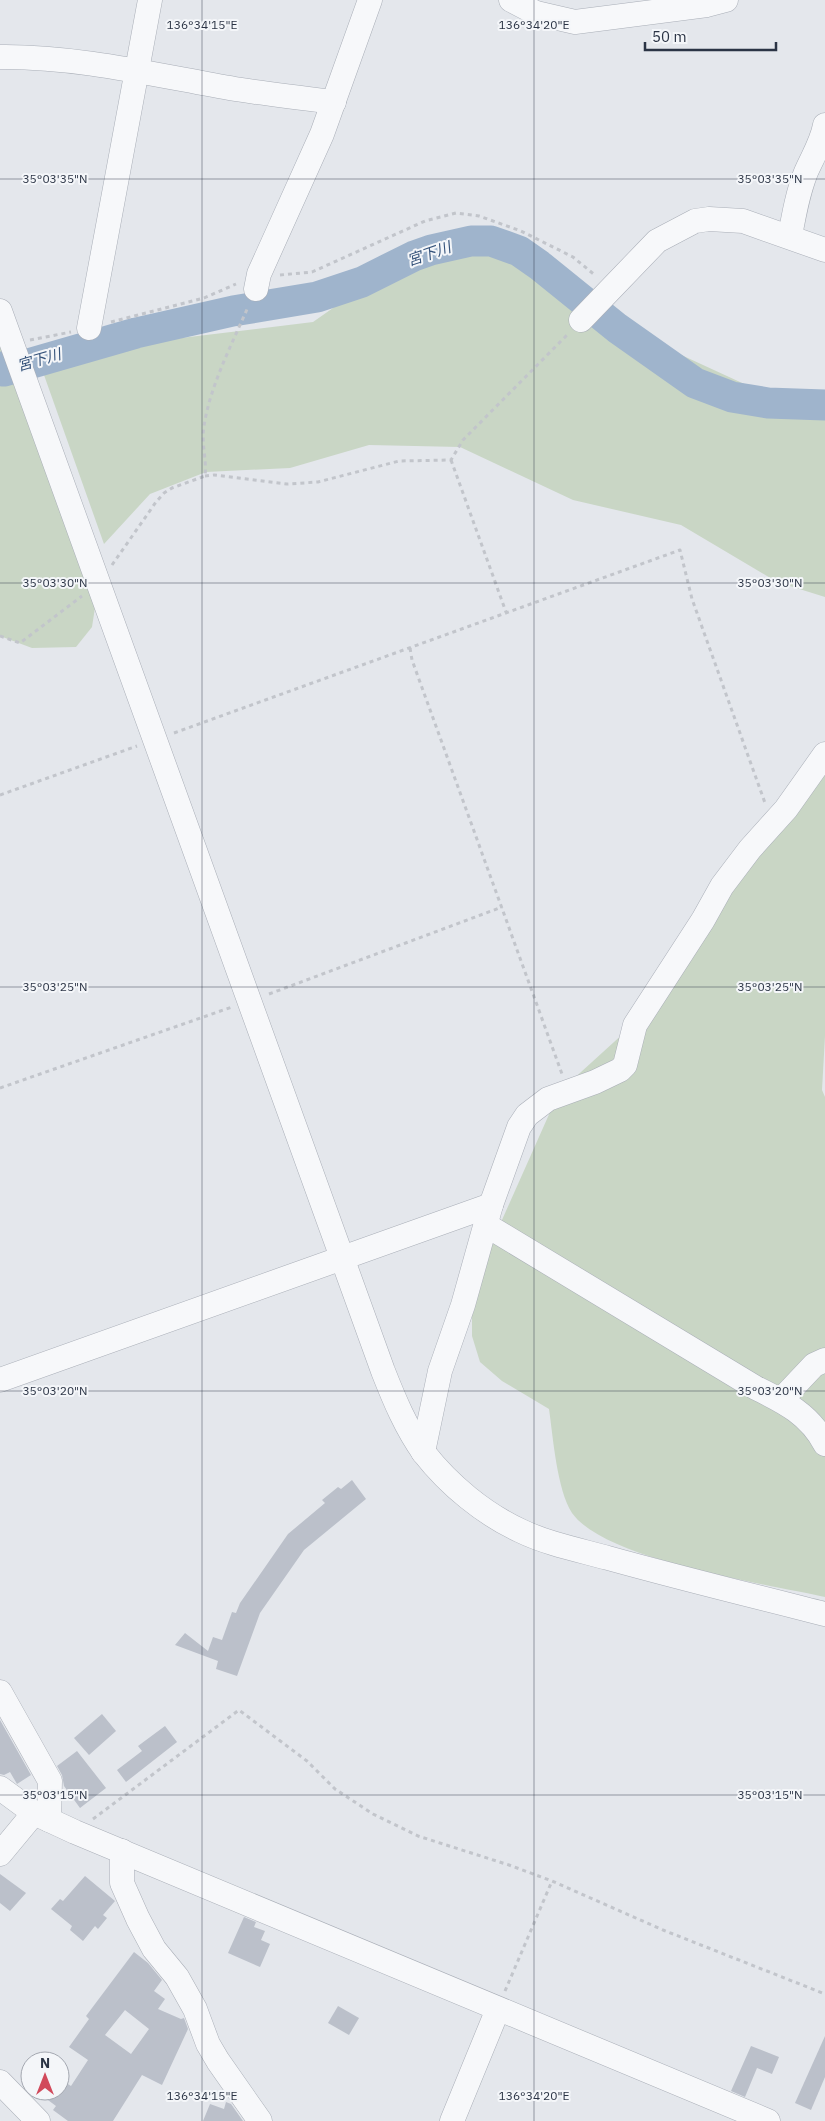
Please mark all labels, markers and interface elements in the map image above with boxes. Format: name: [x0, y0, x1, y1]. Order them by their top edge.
text: 136°34'15"E: [167, 17, 237, 32]
text: 136°34'20"E: [499, 17, 569, 32]
scale bar: [645, 20, 776, 52]
text: 50 m: [652, 27, 687, 46]
text: 35°03'35"N: [22, 171, 88, 186]
text: 35°03'35"N: [737, 171, 803, 186]
water label: 宮下川: [404, 237, 455, 270]
water label: 宮下川: [15, 344, 65, 375]
text: 35°03'30"N: [22, 575, 88, 590]
text: 35°03'30"N: [737, 575, 803, 590]
text: 35°03'25"N: [22, 979, 88, 994]
text: 35°03'25"N: [737, 979, 803, 994]
text: 35°03'20"N: [22, 1383, 88, 1398]
text: 35°03'20"N: [737, 1383, 803, 1398]
text: 35°03'15"N: [22, 1787, 88, 1802]
text: 35°03'15"N: [737, 1787, 803, 1802]
north arrow: [20, 2051, 70, 2101]
text: N: [40, 2054, 50, 2072]
text: 136°34'15"E: [167, 2088, 237, 2103]
text: 136°34'20"E: [499, 2088, 569, 2103]

